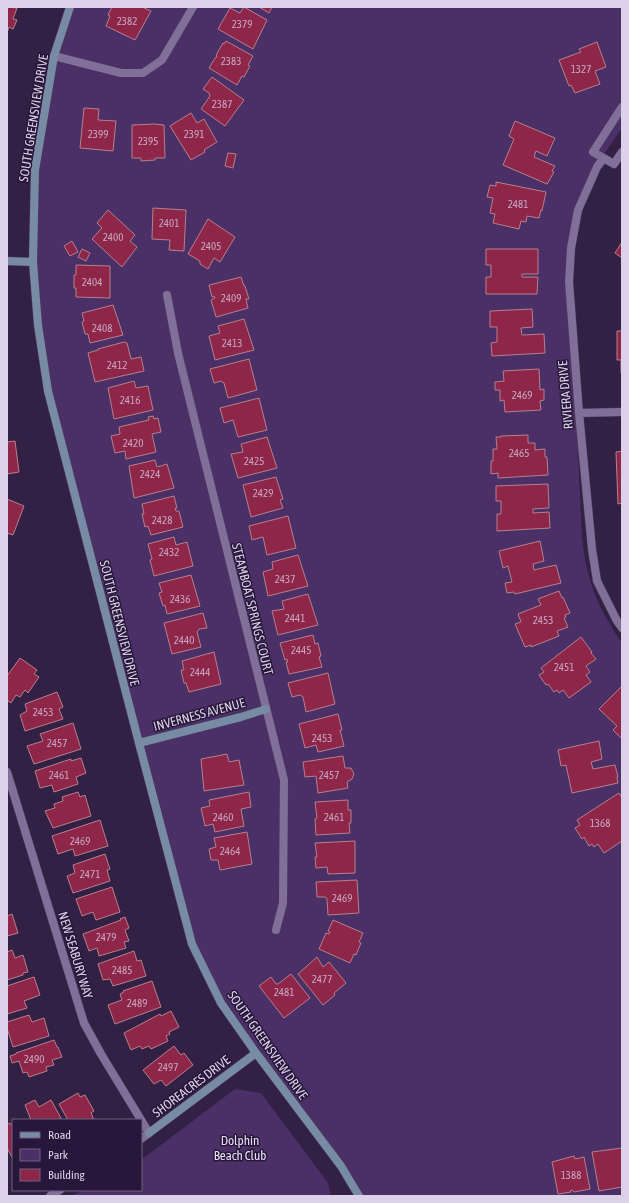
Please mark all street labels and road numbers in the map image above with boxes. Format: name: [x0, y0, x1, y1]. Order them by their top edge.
street label: SOUTH GREENSVIEW DRIVE: [16, 53, 51, 183]
street label: RIVIERA DRIVE: [555, 360, 576, 430]
street label: STEAMBOAT SPRINGS COURT: [229, 542, 276, 677]
street label: SOUTH GREENSVIEW DRIVE: [97, 559, 142, 688]
street label: INVERNESS AVENUE: [152, 695, 247, 734]
street label: NEW SEABURY WAY: [55, 910, 96, 1001]
street label: SOUTH GREENSVIEW DRIVE: [225, 988, 311, 1103]
street label: SHOREACRES DRIVE: [150, 1052, 233, 1120]

